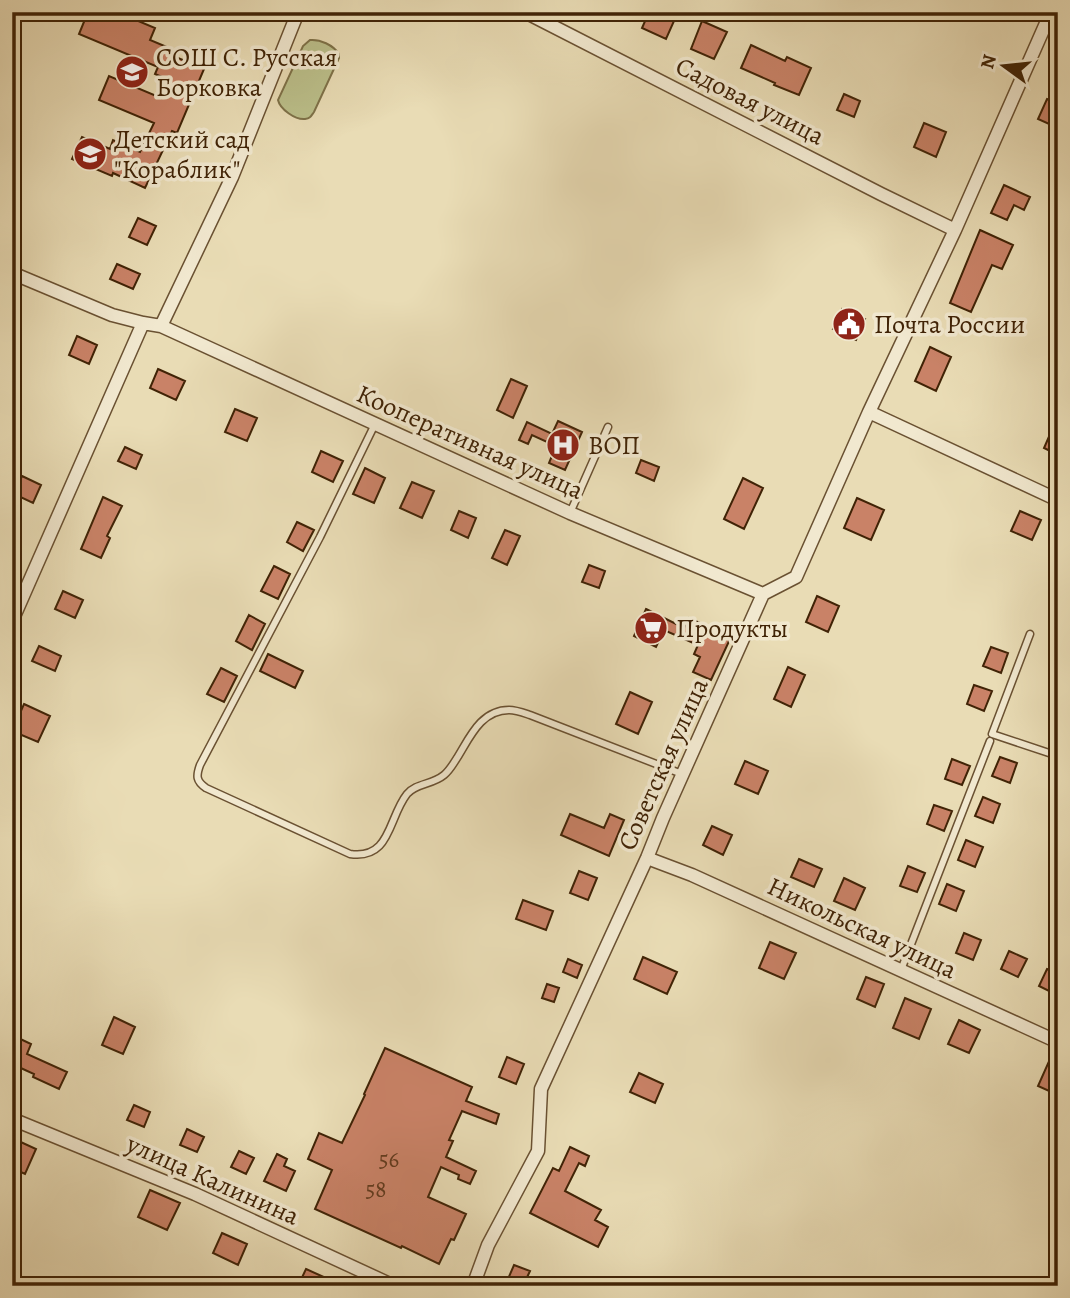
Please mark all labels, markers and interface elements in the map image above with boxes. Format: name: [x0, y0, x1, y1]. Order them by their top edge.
north arrow: [968, 32, 1038, 102]
place label: СОШ С. Русская Борковка: [156, 40, 337, 105]
street label: Садовая улица: [670, 48, 830, 154]
text: N: [974, 52, 1003, 72]
school or university icon: СОШ С. Русская Борковка: [113, 53, 151, 91]
place label: Детский сад "Кораблик": [114, 122, 250, 187]
school or university icon: Детский сад "Кораблик": [71, 135, 109, 173]
public building icon: Почта России: [830, 305, 868, 343]
place label: Почта России: [874, 307, 1025, 342]
street label: Кооперативная улица: [351, 376, 589, 508]
hospital icon: ВОП: [544, 426, 582, 464]
place label: ВОП: [588, 428, 640, 463]
supermarket icon: Продукты: [632, 609, 670, 647]
place label: Продукты: [676, 611, 788, 646]
street label: Советская улица: [609, 672, 717, 856]
street label: Никольская улица: [762, 869, 962, 987]
street label: улица Калинина: [120, 1126, 305, 1234]
house number: 56: [379, 1144, 399, 1175]
house number: 58: [365, 1174, 387, 1205]

